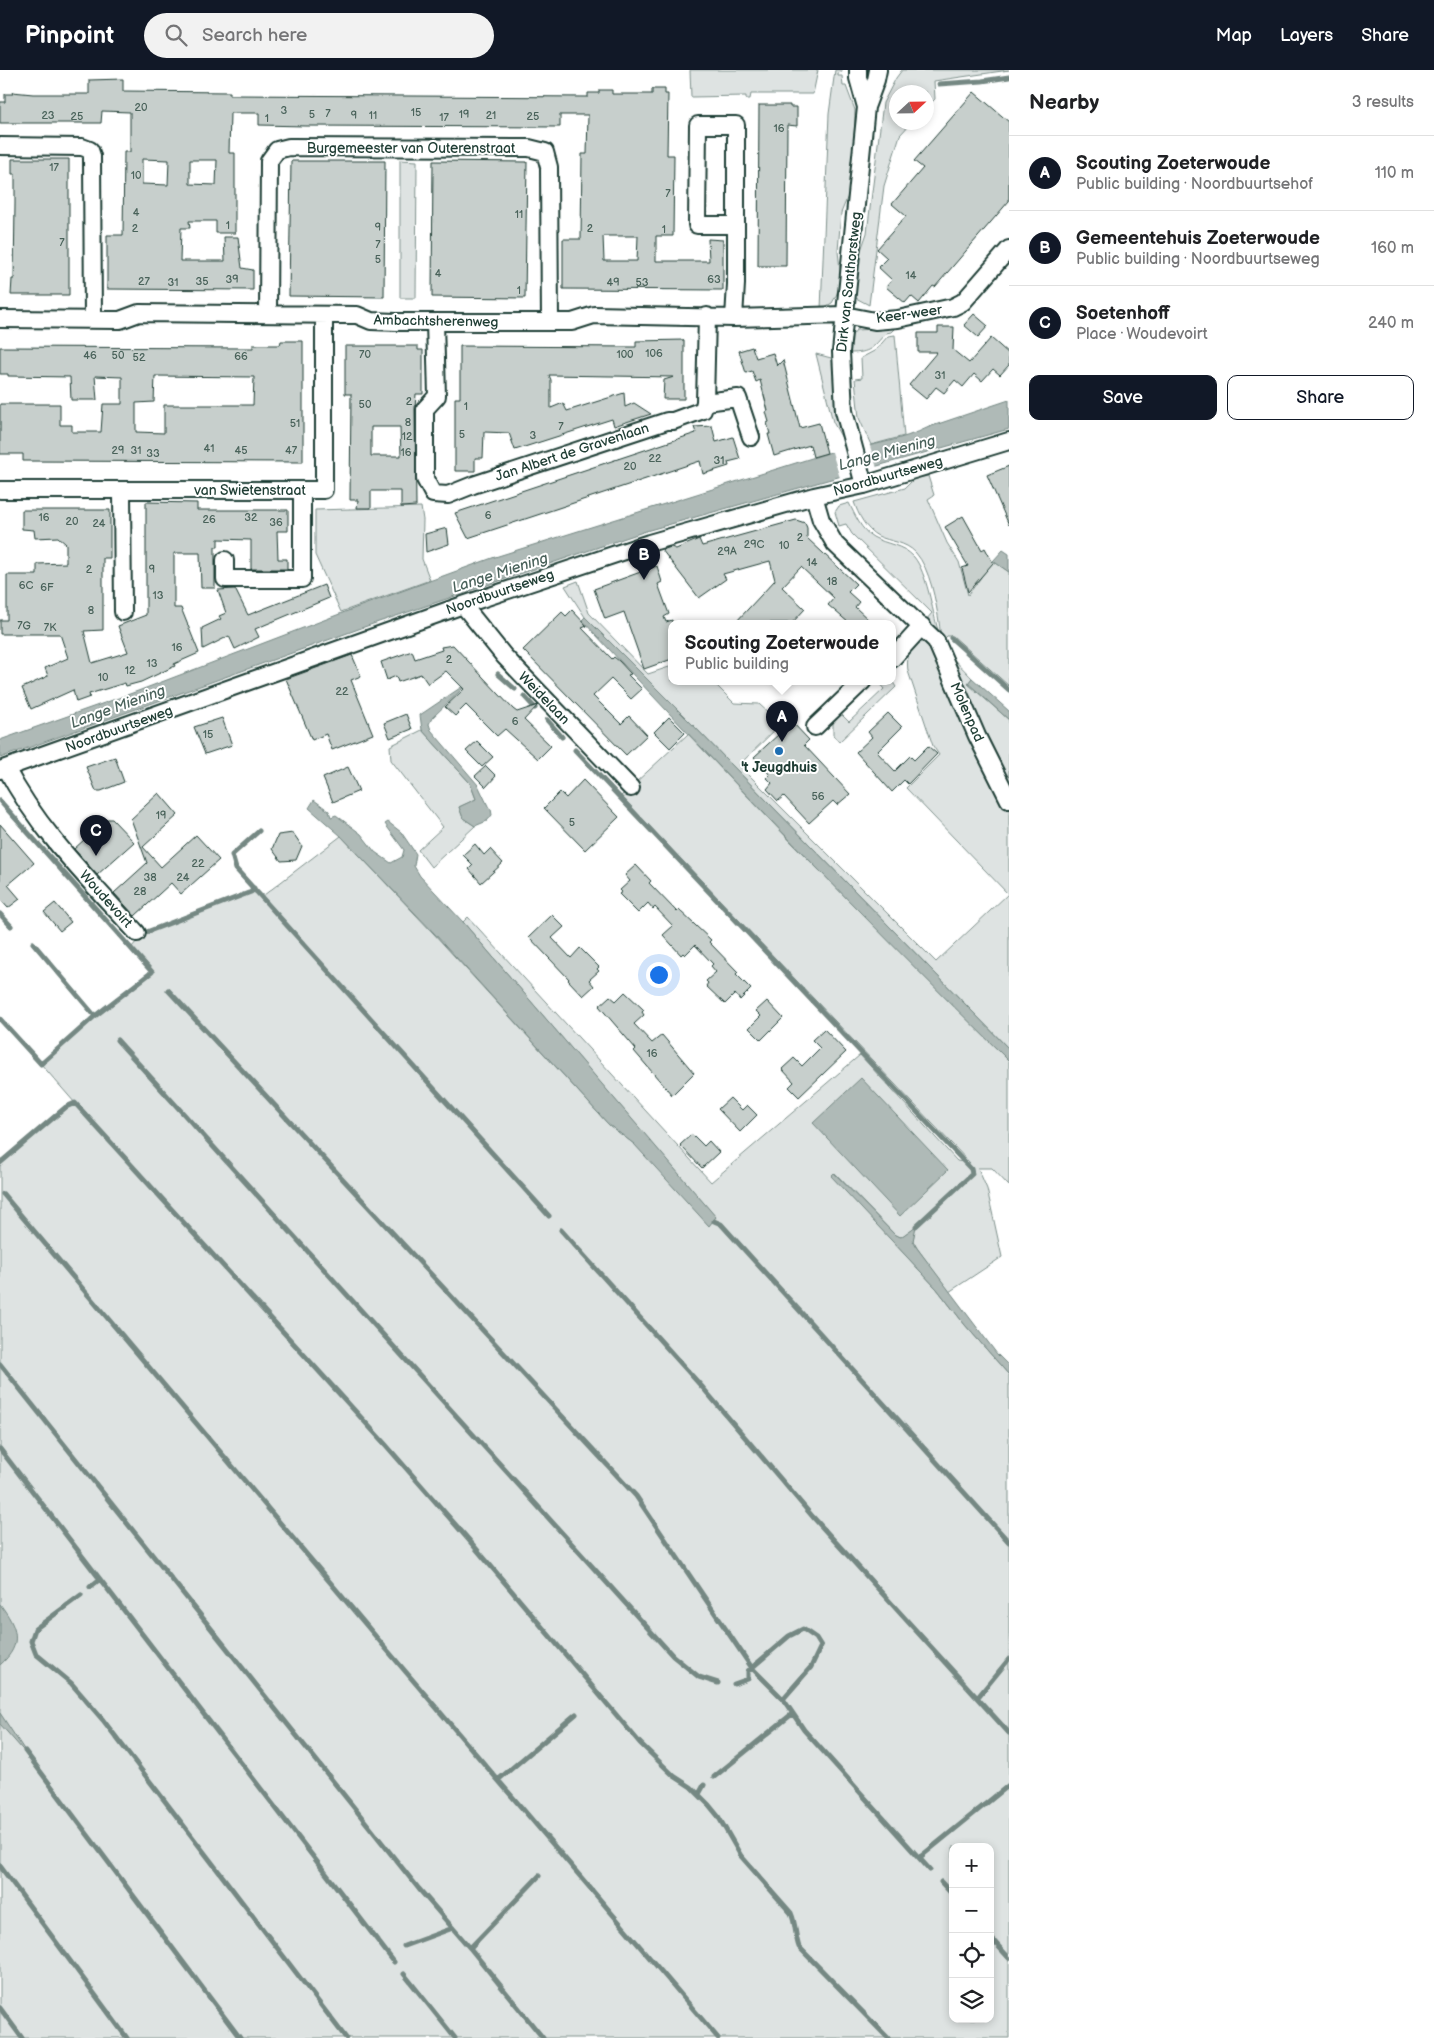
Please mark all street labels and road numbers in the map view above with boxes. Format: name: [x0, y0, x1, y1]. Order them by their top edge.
street label: Burgemeester van Outerenstraat: [307, 140, 516, 157]
street label: Dirk van Santhorstweg: [833, 211, 865, 353]
street label: Keer-weer: [875, 301, 944, 327]
street label: Ambachtsherenweg: [373, 311, 499, 331]
street label: Jan Albert de Gravenlaan: [493, 419, 651, 485]
street label: Noordbuurtseweg: [831, 452, 945, 500]
street label: van Swietenstraat: [193, 482, 306, 499]
street label: Noordbuurtseweg: [444, 566, 556, 618]
street label: Weidelaan: [515, 668, 573, 728]
street label: Molenpad: [946, 680, 988, 744]
street label: Noordbuurtseweg: [63, 702, 175, 756]
street label: Woudevoirt: [76, 867, 137, 932]

